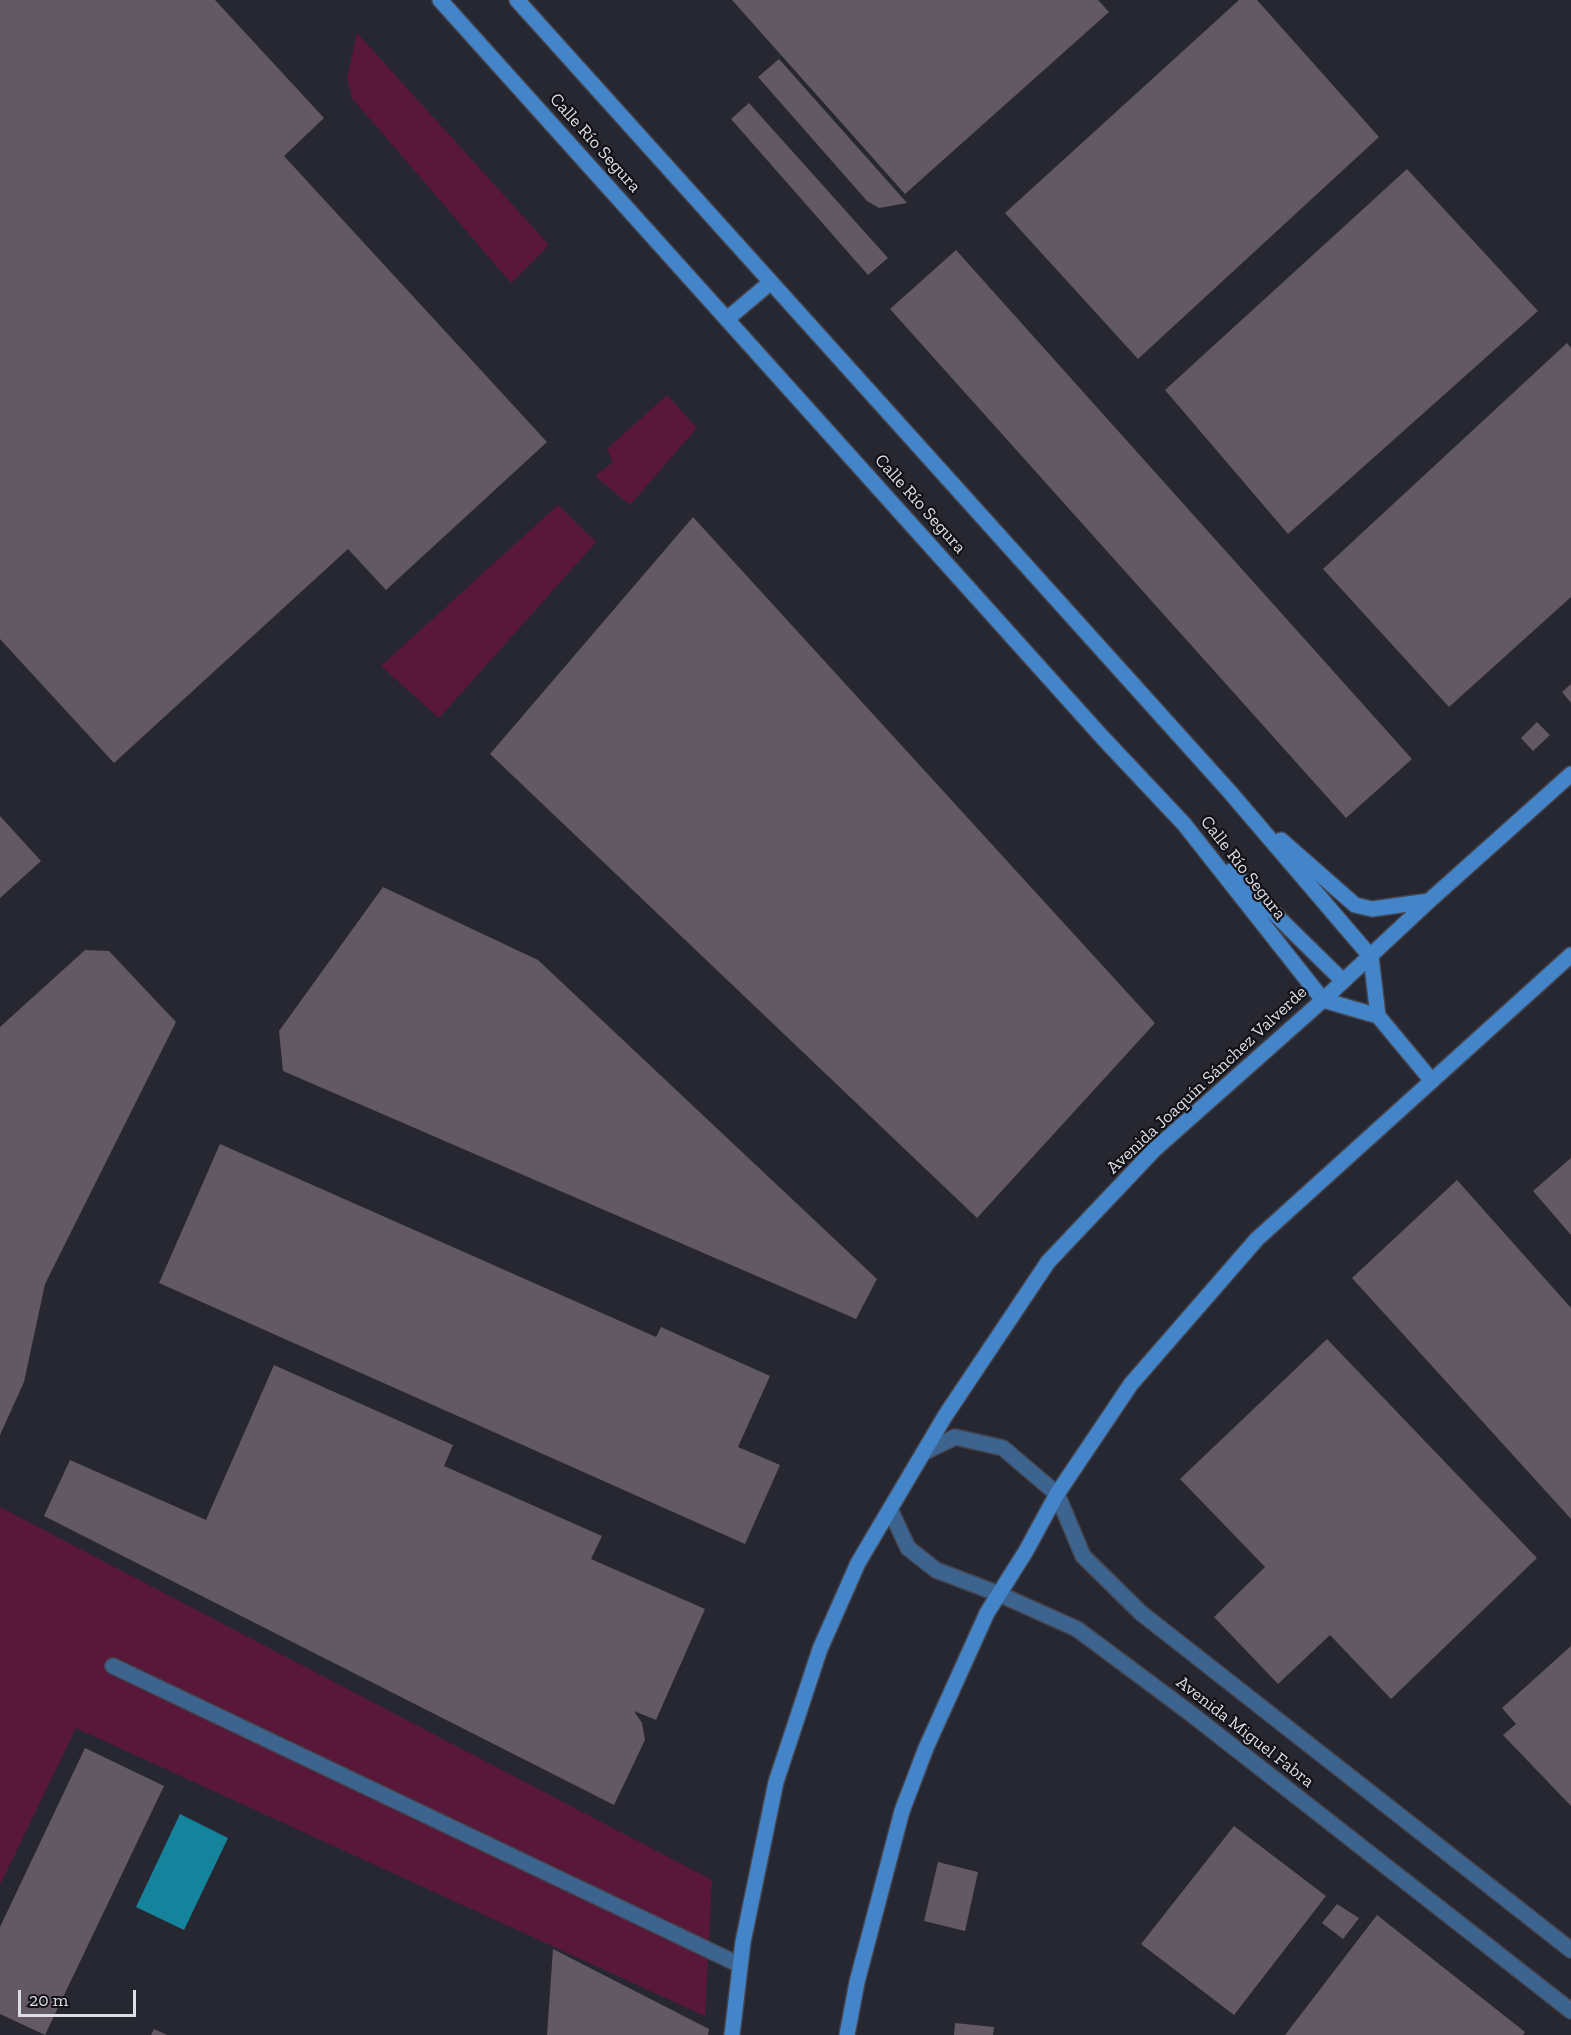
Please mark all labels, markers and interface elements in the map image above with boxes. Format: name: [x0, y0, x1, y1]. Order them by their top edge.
street label: Calle Río Segura: [545, 89, 645, 197]
street label: Calle Río Segura: [870, 450, 970, 558]
street label: Calle Río Segura: [1196, 812, 1290, 924]
street label: Avenida Joaquín Sánchez Valverde: [1102, 981, 1312, 1179]
street label: Avenida Miguel Fabra: [1172, 1672, 1318, 1792]
scale bar: [21, 1978, 140, 2016]
text: 20 m: [29, 1989, 68, 2011]

